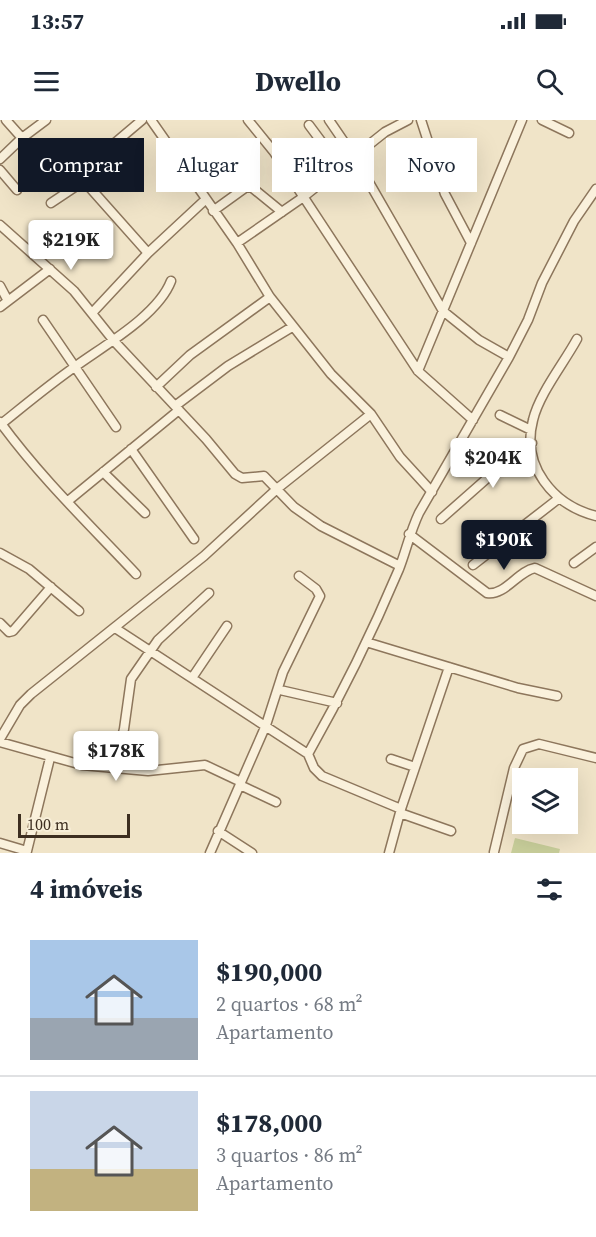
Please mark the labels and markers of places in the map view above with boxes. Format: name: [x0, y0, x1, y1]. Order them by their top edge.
pin: $219K: [29, 220, 113, 271]
pin: $204K: [451, 438, 535, 489]
pin: $190K: [462, 520, 546, 571]
pin: $178K: [74, 731, 158, 782]

